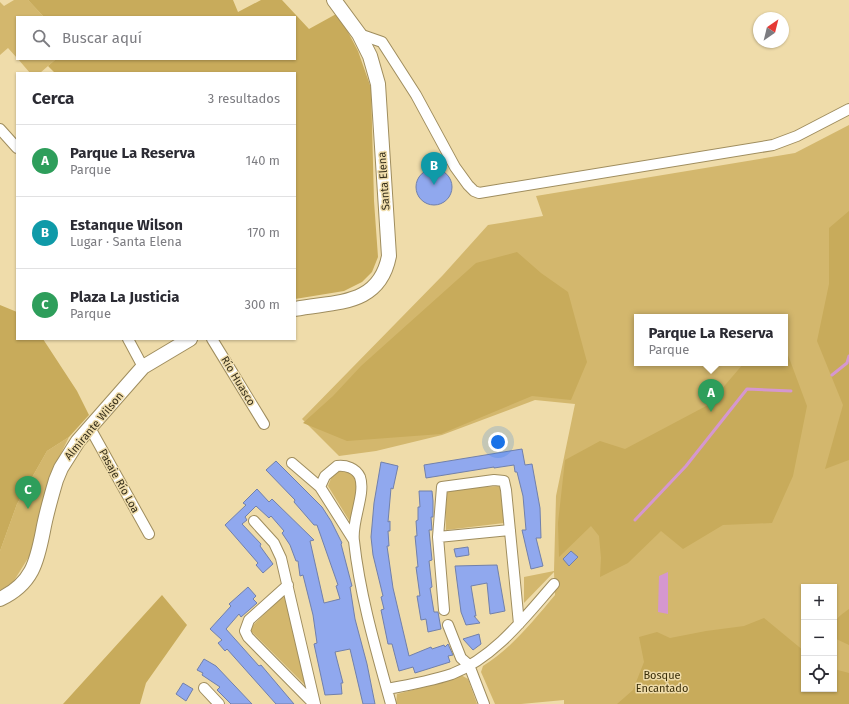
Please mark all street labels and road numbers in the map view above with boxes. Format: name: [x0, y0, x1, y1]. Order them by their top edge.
street label: Santa Elena: [375, 151, 393, 211]
street label: Río Huasco: [218, 354, 258, 408]
street label: Almirante Wilson: [62, 389, 126, 463]
street label: Pasaje Río Loa: [96, 447, 142, 515]

